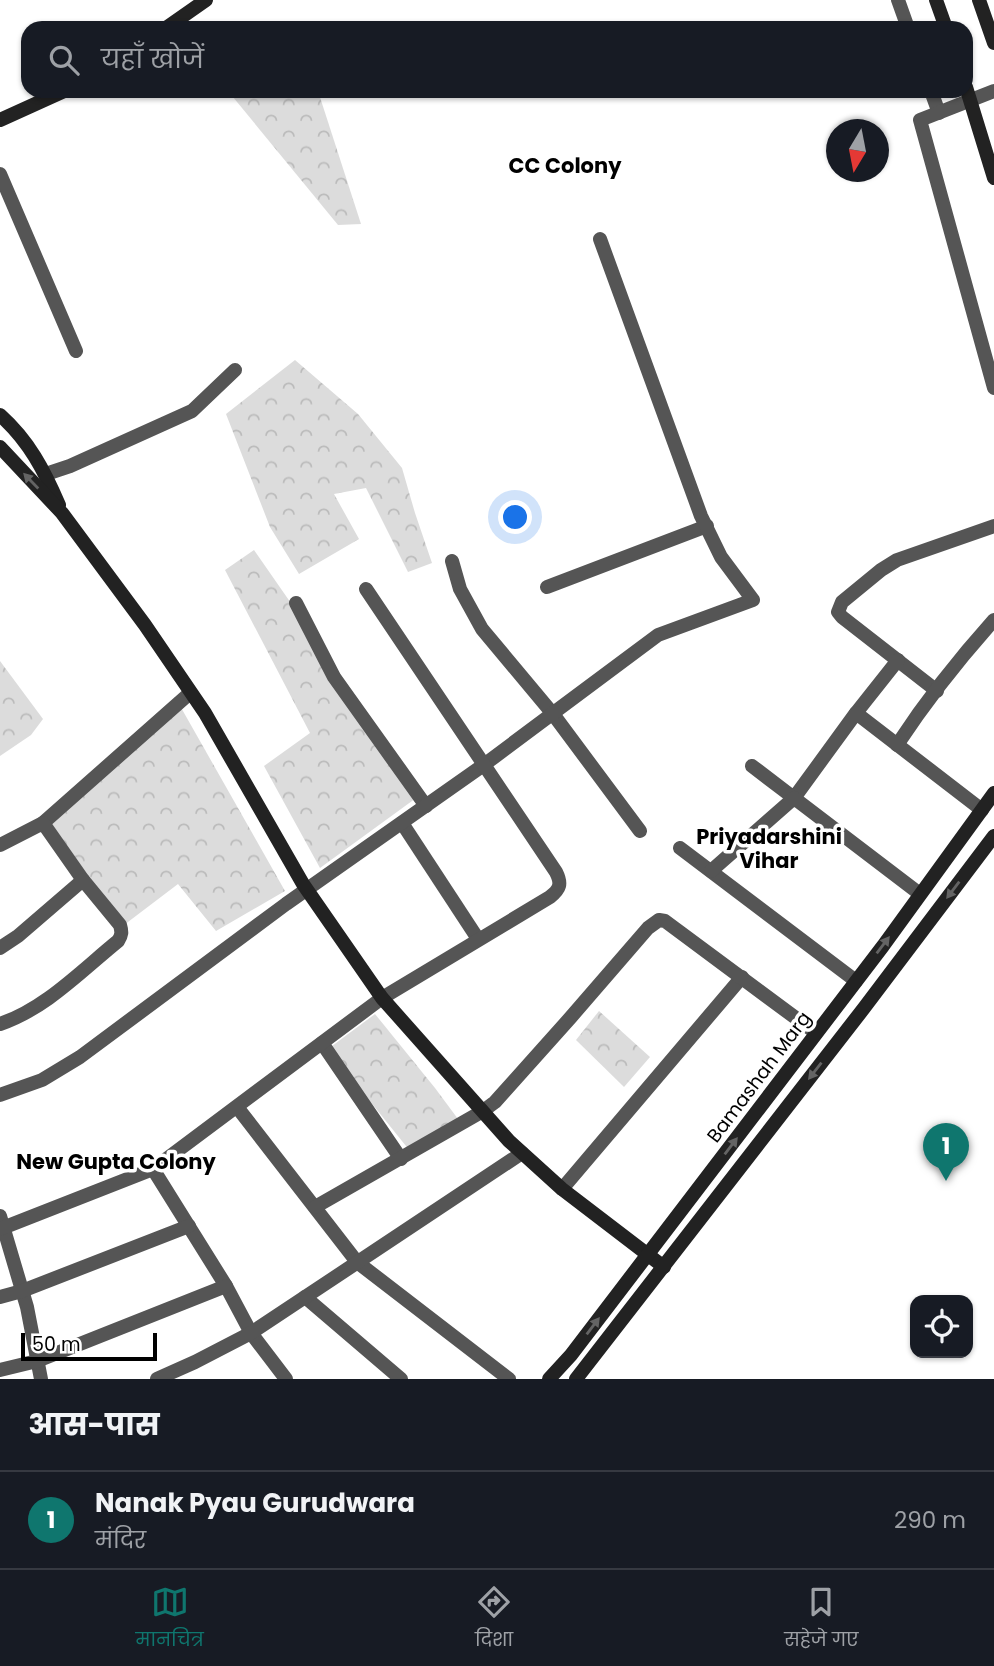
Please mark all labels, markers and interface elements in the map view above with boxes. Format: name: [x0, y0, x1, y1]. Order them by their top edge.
search box: [21, 21, 973, 98]
icon: search: [45, 41, 83, 79]
text: यहाँ खोजें: [101, 41, 204, 77]
north arrow: [826, 119, 889, 182]
district label: CC Colony: [509, 151, 622, 180]
one-way arrow: [22, 472, 39, 489]
your location: [498, 500, 532, 534]
district label: Priyadarshini Vihar: [696, 822, 842, 875]
one-way arrow: [946, 881, 960, 899]
one-way arrow: [876, 936, 890, 954]
street label: Bamashah Marg: [701, 1006, 817, 1148]
one-way arrow: [808, 1062, 822, 1080]
pin: 1: [923, 1123, 969, 1181]
one-way arrow: [723, 1137, 738, 1155]
district label: New Gupta Colony: [16, 1147, 216, 1176]
map controls: [910, 1295, 973, 1358]
button: locate: [910, 1295, 973, 1358]
one-way arrow: [585, 1318, 600, 1336]
scale bar: [21, 1330, 158, 1362]
text: 50 m: [32, 1331, 81, 1358]
text: आस-पास: [28, 1403, 160, 1446]
text: Nanak Pyau Gurudwara: [95, 1485, 415, 1521]
text: 1: [47, 1504, 55, 1536]
text: 290 m: [894, 1504, 966, 1536]
text: मंदिर: [95, 1524, 146, 1556]
tab: मानचित्र: [136, 1583, 204, 1654]
tab: दिशा: [475, 1583, 513, 1654]
tab: सहेजे गए: [784, 1583, 858, 1654]

